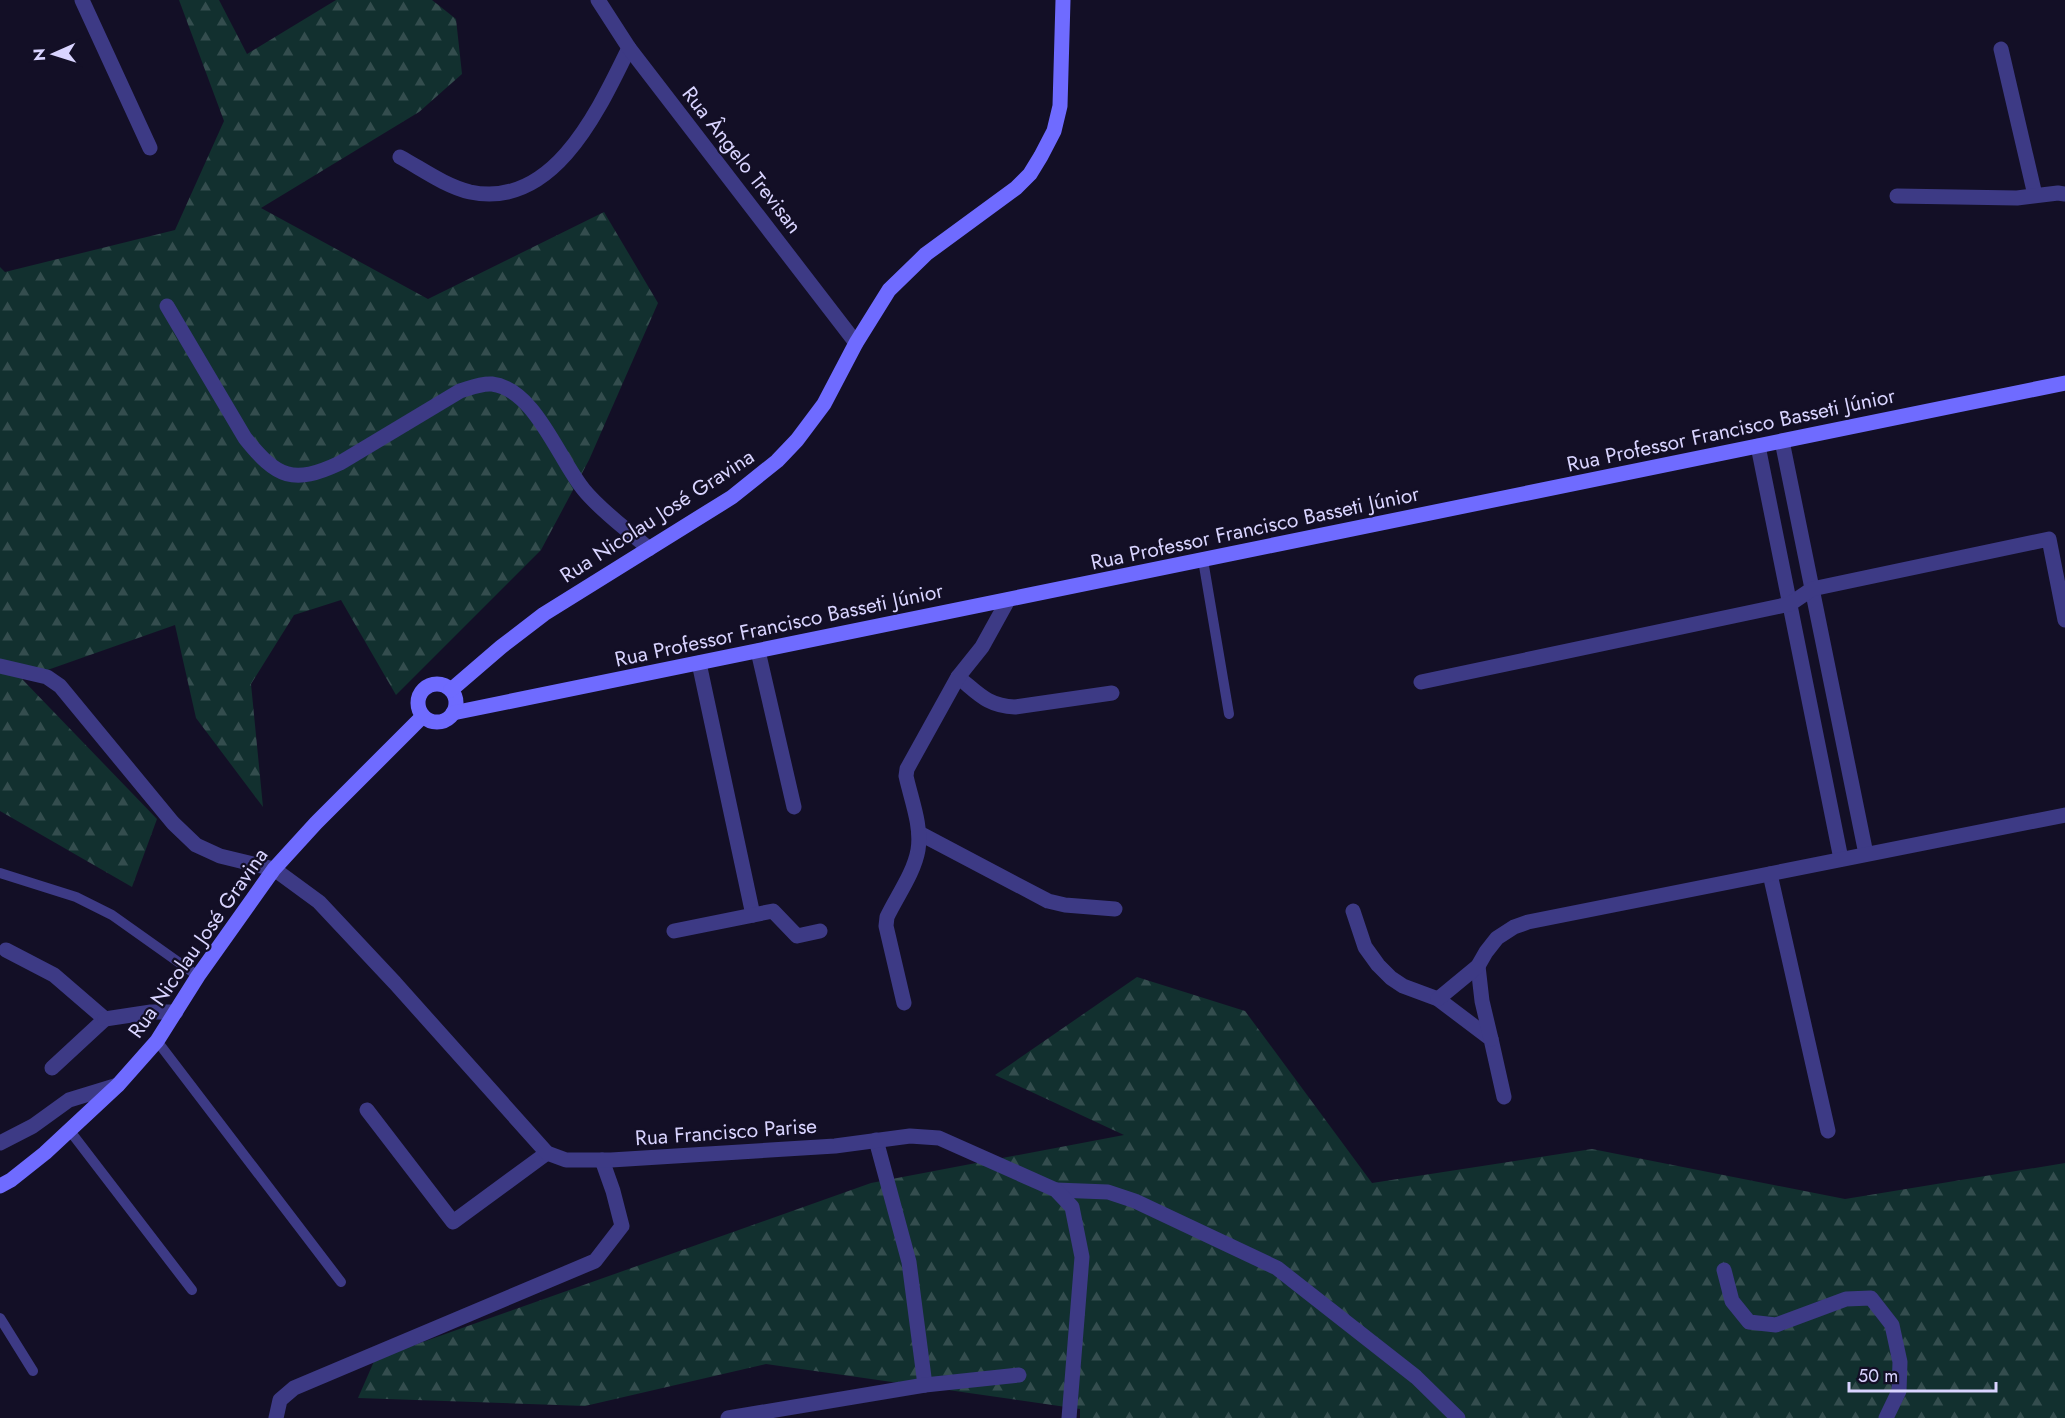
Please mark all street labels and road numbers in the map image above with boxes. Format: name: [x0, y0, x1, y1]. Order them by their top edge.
street label: Rua Ângelo Trevisan: [675, 80, 809, 240]
street label: Rua Professor Francisco Basseti Júnior: [1564, 380, 1899, 480]
street label: Rua Nicolau José Gravina: [554, 442, 760, 590]
street label: Rua Professor Francisco Basseti Júnior: [1088, 478, 1423, 578]
street label: Rua Professor Francisco Basseti Júnior: [612, 575, 947, 675]
street label: Rua Nicolau José Gravina: [121, 842, 275, 1044]
street label: Rua Francisco Parise: [634, 1111, 818, 1153]

